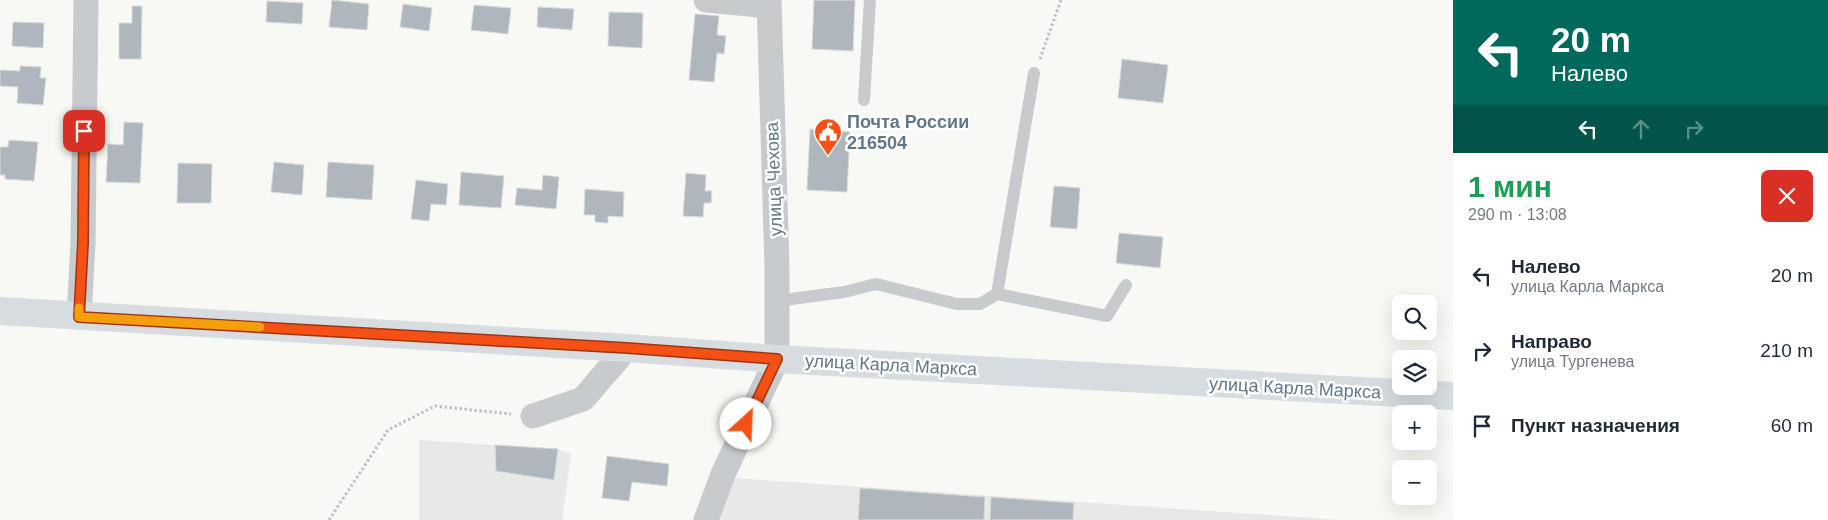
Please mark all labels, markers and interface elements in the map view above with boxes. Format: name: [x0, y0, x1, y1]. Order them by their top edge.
icon: left: [1468, 20, 1533, 85]
text: 20 m: [1551, 20, 1631, 59]
text: Налево: [1551, 61, 1628, 86]
pin: [63, 110, 105, 152]
place label: Почта России 216504: [847, 112, 969, 153]
icon: left: [1574, 115, 1602, 143]
icon: ahead: [1627, 115, 1655, 143]
icon: right: [1680, 115, 1708, 143]
icon: arrive: [70, 117, 98, 145]
public building icon: Почта России 216504: [813, 117, 843, 156]
street label: улица Чехова: [762, 121, 786, 236]
text: 1 мин: [1468, 170, 1552, 203]
button: close: [1761, 170, 1813, 222]
text: 290 m · 13:08: [1468, 206, 1567, 223]
text: Налево: [1511, 256, 1581, 277]
icon: left: [1468, 262, 1496, 290]
text: 20 m: [1771, 265, 1813, 286]
text: улица Карла Маркса: [1511, 278, 1664, 295]
map controls: [1392, 295, 1437, 505]
button: search: [1392, 295, 1437, 340]
text: Направо: [1511, 331, 1592, 352]
icon: right: [1468, 337, 1496, 365]
text: 210 m: [1760, 340, 1813, 361]
button: layers: [1392, 350, 1437, 395]
street label: улица Карла Маркса: [804, 351, 978, 380]
text: улица Тургенева: [1511, 353, 1634, 370]
street label: улица Карла Маркса: [1208, 374, 1382, 403]
position arrow: [719, 397, 771, 449]
button: +: [1392, 405, 1437, 450]
icon: arrive: [1468, 412, 1496, 440]
text: Пункт назначения: [1511, 415, 1680, 436]
text: 60 m: [1771, 415, 1813, 436]
button: −: [1392, 460, 1437, 505]

